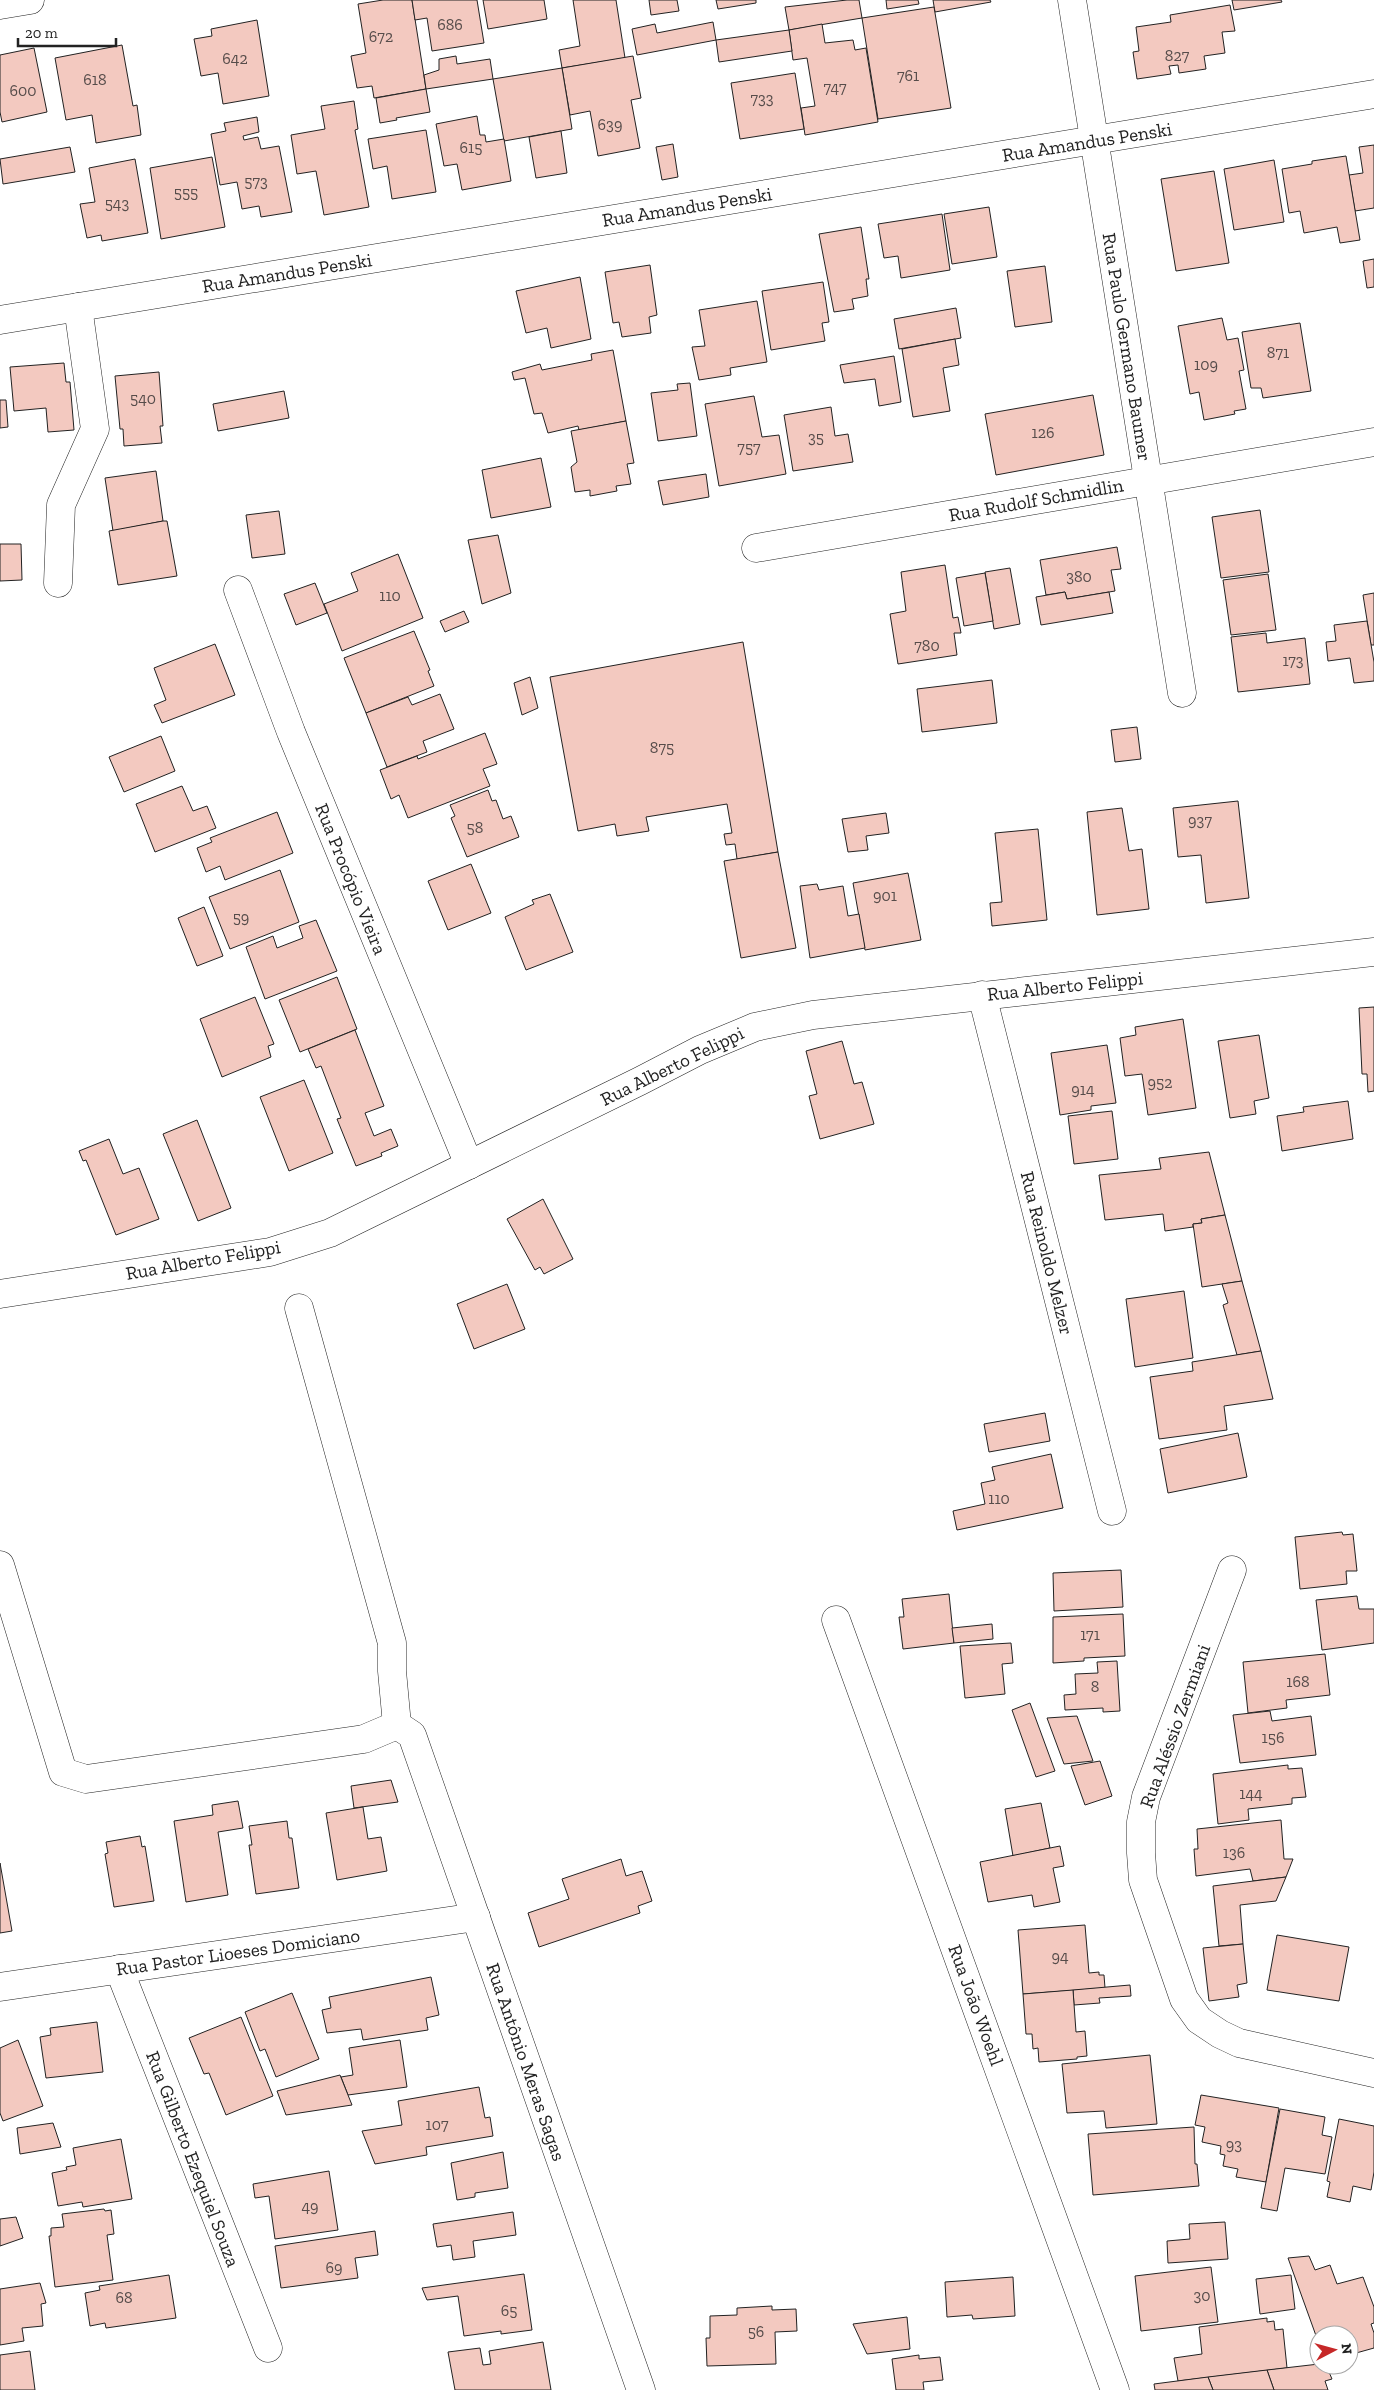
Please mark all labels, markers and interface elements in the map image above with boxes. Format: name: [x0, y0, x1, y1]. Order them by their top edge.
scale bar: [18, 15, 115, 47]
house number: 686: [437, 15, 463, 34]
text: 20 m: [25, 24, 58, 42]
house number: 672: [369, 27, 393, 46]
house number: 827: [1165, 46, 1190, 65]
house number: 642: [222, 49, 248, 68]
house number: 761: [897, 66, 919, 85]
house number: 618: [83, 70, 107, 89]
house number: 747: [823, 78, 847, 97]
house number: 600: [10, 81, 36, 100]
house number: 733: [750, 89, 774, 108]
house number: 639: [598, 115, 622, 134]
street label: Rua Amandus Penski: [1000, 117, 1174, 167]
house number: 615: [460, 138, 482, 157]
house number: 573: [244, 172, 268, 191]
street label: Rua Amandus Penski: [600, 182, 774, 232]
house number: 555: [174, 183, 198, 202]
house number: 543: [105, 194, 129, 213]
street label: Rua Paulo Germano Baumer: [1098, 231, 1156, 463]
street label: Rua Amandus Penski: [200, 248, 374, 298]
house number: 871: [1267, 343, 1289, 362]
house number: 109: [1194, 355, 1218, 374]
house number: 540: [130, 389, 156, 408]
house number: 126: [1032, 423, 1054, 442]
house number: 35: [808, 428, 824, 447]
house number: 757: [737, 438, 761, 457]
street label: Rua Rudolf Schmidlin: [947, 473, 1125, 527]
house number: 380: [1066, 567, 1092, 586]
house number: 110: [379, 586, 401, 605]
house number: 780: [914, 636, 940, 655]
house number: 173: [1282, 651, 1304, 670]
house number: 875: [650, 738, 674, 757]
street label: Rua Procópio Vieira: [310, 800, 392, 958]
house number: 937: [1188, 811, 1212, 830]
house number: 58: [467, 818, 483, 837]
house number: 901: [873, 886, 897, 905]
house number: 59: [233, 908, 249, 927]
street label: Rua Alberto Felippi: [986, 966, 1144, 1006]
street label: Rua Alberto Felippi: [597, 1021, 747, 1111]
house number: 952: [1148, 1073, 1172, 1092]
house number: 914: [1071, 1080, 1095, 1099]
street label: Rua Reinoldo Melzer: [1016, 1169, 1078, 1337]
street label: Rua Alberto Felippi: [124, 1235, 282, 1285]
house number: 110: [988, 1489, 1010, 1508]
house number: 171: [1080, 1625, 1100, 1644]
street label: Rua Aléssio Zermiani: [1135, 1641, 1215, 1811]
house number: 168: [1286, 1672, 1310, 1691]
house number: 8: [1091, 1677, 1099, 1696]
house number: 156: [1262, 1728, 1284, 1747]
house number: 144: [1239, 1784, 1263, 1803]
house number: 136: [1223, 1843, 1245, 1862]
street label: Rua Pastor Lioeses Domiciano: [115, 1923, 362, 1981]
street label: Rua João Woehl: [943, 1941, 1009, 2069]
house number: 94: [1051, 1947, 1069, 1966]
street label: Rua Antônio Meras Sagas: [481, 1960, 571, 2164]
street label: Rua Gilberto Ezequiel Souza: [141, 2048, 245, 2270]
house number: 107: [426, 2115, 449, 2134]
house number: 93: [1226, 2135, 1242, 2154]
house number: 49: [301, 2197, 319, 2216]
house number: 69: [326, 2258, 343, 2277]
house number: 30: [1193, 2286, 1211, 2305]
house number: 68: [115, 2288, 133, 2307]
house number: 65: [501, 2301, 517, 2320]
house number: 56: [748, 2322, 764, 2341]
north arrow: [1309, 2325, 1359, 2375]
text: N: [1337, 2343, 1355, 2355]

